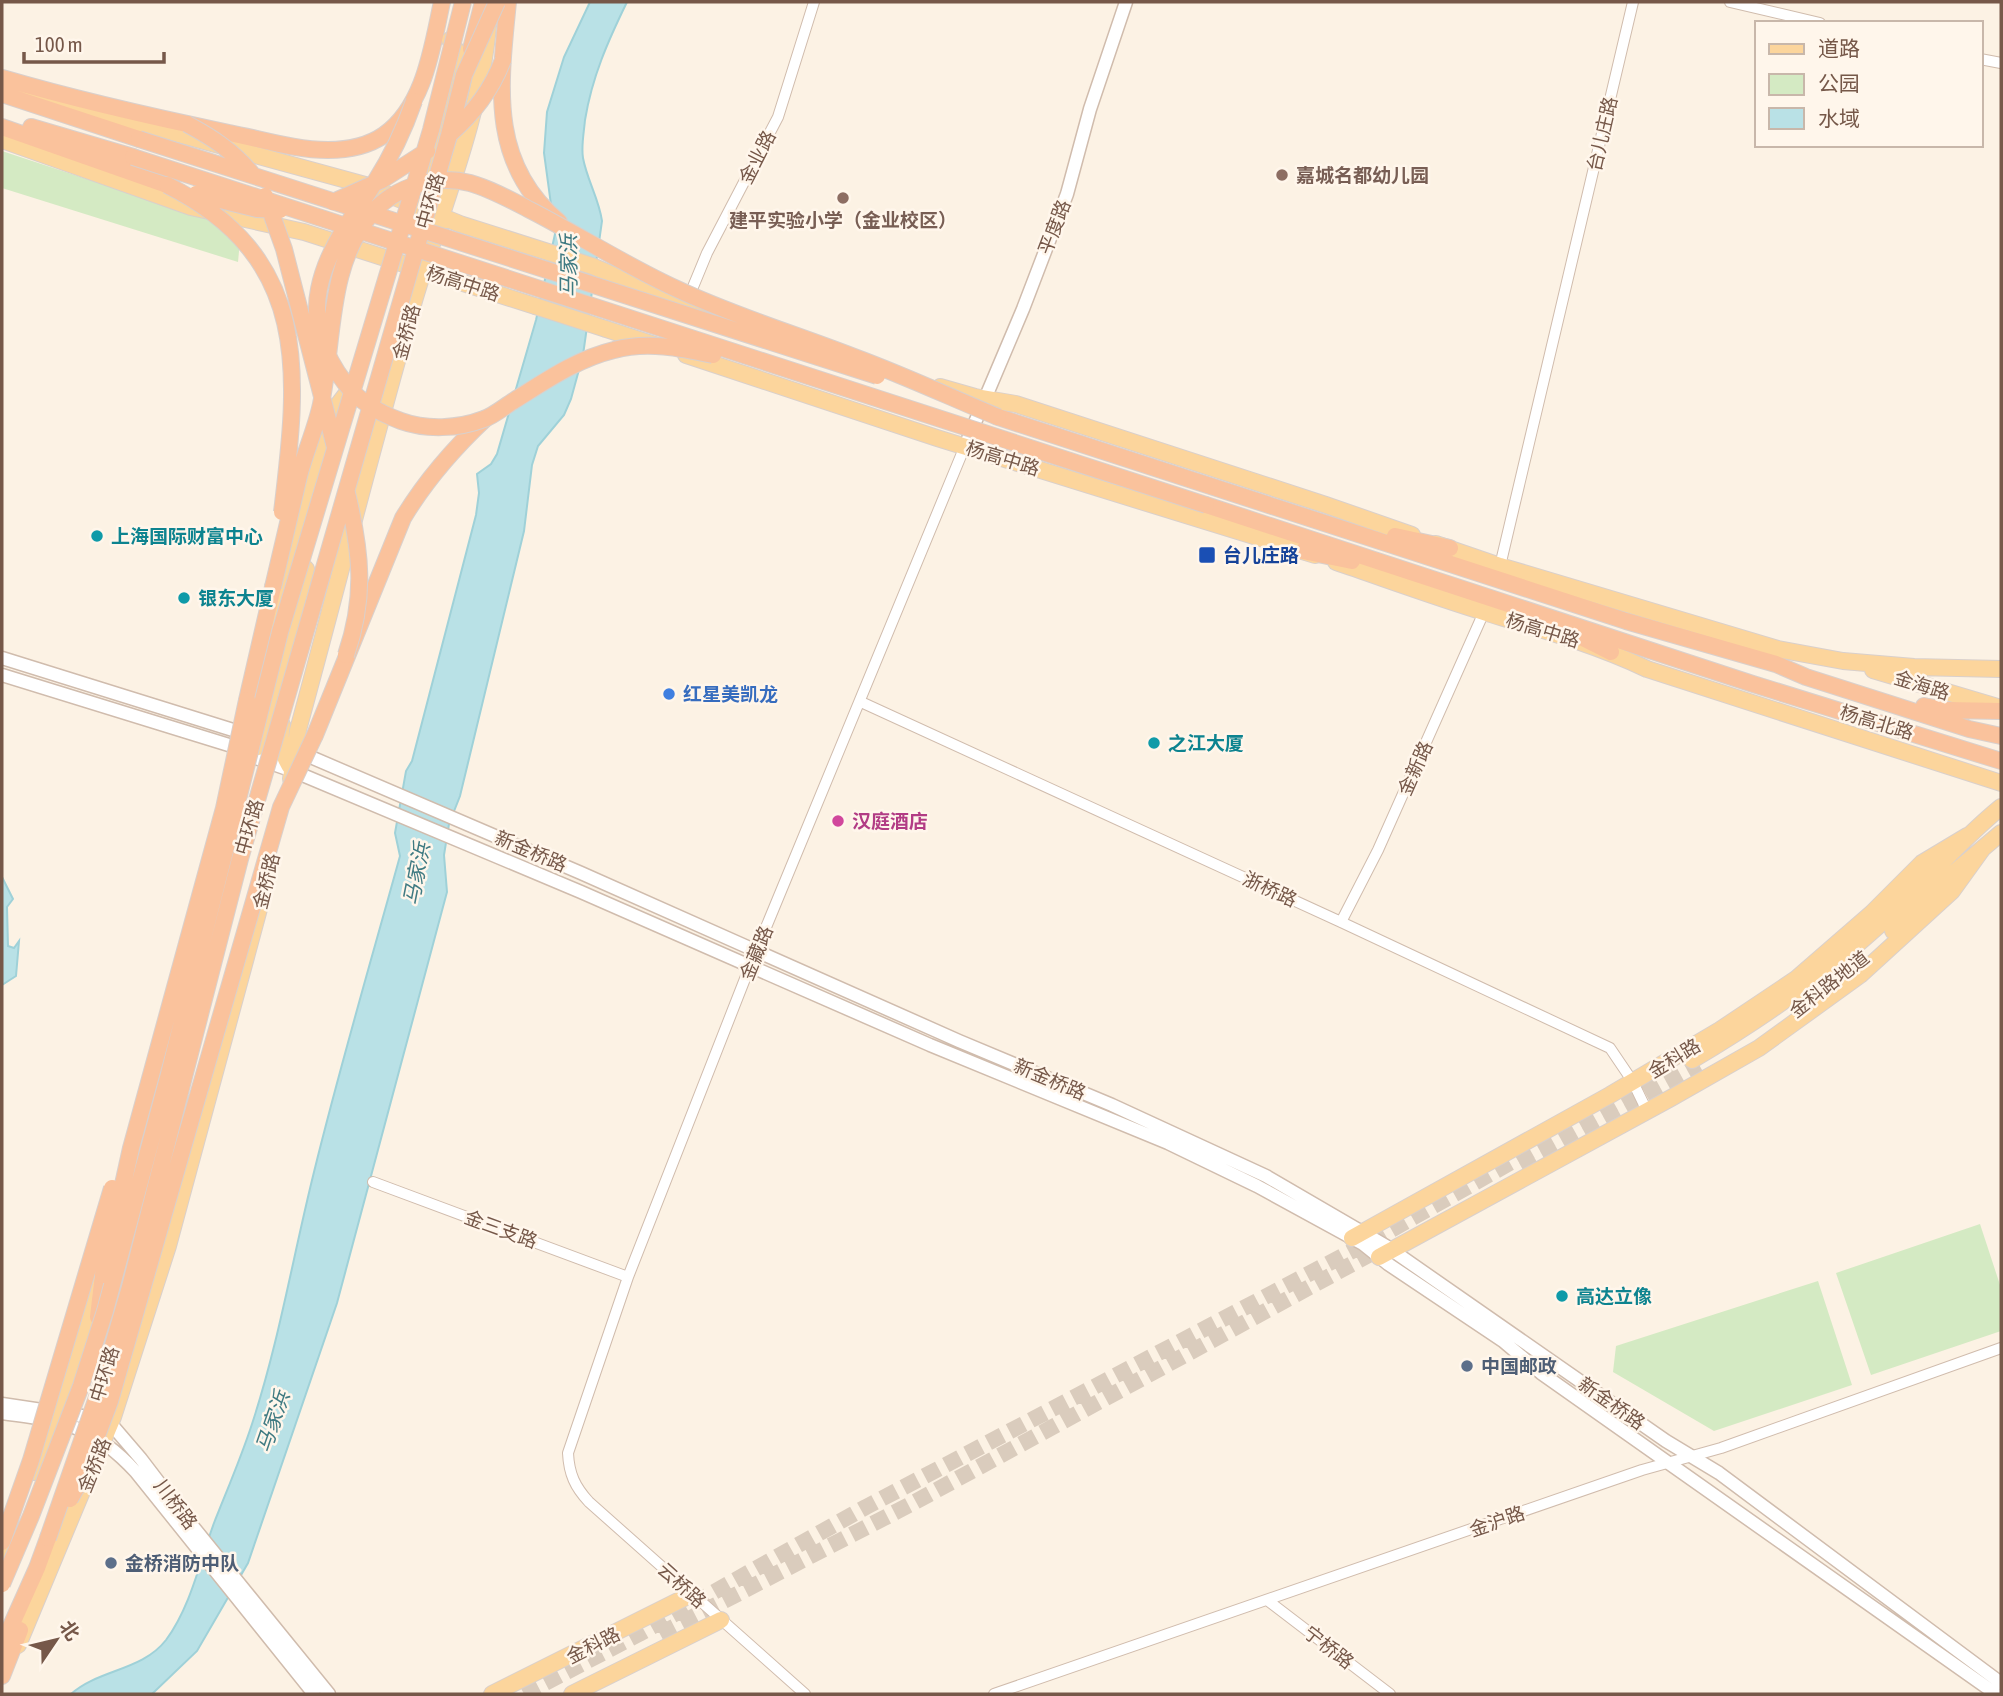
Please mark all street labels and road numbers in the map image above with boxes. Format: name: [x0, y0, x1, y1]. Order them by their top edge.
street label: 台儿庄路: [1583, 94, 1621, 174]
street label: 金业路: [734, 127, 780, 187]
street label: 中环路: [412, 171, 448, 231]
street label: 平度路: [1034, 196, 1074, 258]
street label: 杨高中路: [423, 261, 503, 305]
street label: 金桥路: [388, 302, 424, 362]
street label: 杨高中路: [963, 436, 1043, 480]
street label: 杨高中路: [1503, 608, 1583, 652]
street label: 金海路: [1892, 666, 1952, 704]
street label: 杨高北路: [1837, 700, 1917, 744]
street label: 金新路: [1393, 737, 1437, 799]
street label: 中环路: [231, 797, 267, 857]
street label: 新金桥路: [492, 826, 570, 876]
street label: 金桥路: [248, 851, 284, 911]
street label: 浙桥路: [1240, 867, 1300, 911]
street label: 金藏路: [735, 922, 777, 984]
street label: 金科路地道: [1785, 946, 1873, 1022]
street label: 金科路: [1644, 1034, 1704, 1082]
street label: 新金桥路: [1011, 1054, 1089, 1104]
street label: 金三支路: [462, 1206, 540, 1252]
street label: 中环路: [85, 1344, 123, 1404]
street label: 新金桥路: [1575, 1372, 1649, 1434]
street label: 金桥路: [73, 1434, 115, 1496]
street label: 川桥路: [150, 1475, 202, 1533]
street label: 金沪路: [1466, 1501, 1528, 1541]
street label: 云桥路: [653, 1558, 711, 1612]
street label: 宁桥路: [1300, 1621, 1358, 1673]
street label: 金科路: [563, 1622, 623, 1668]

